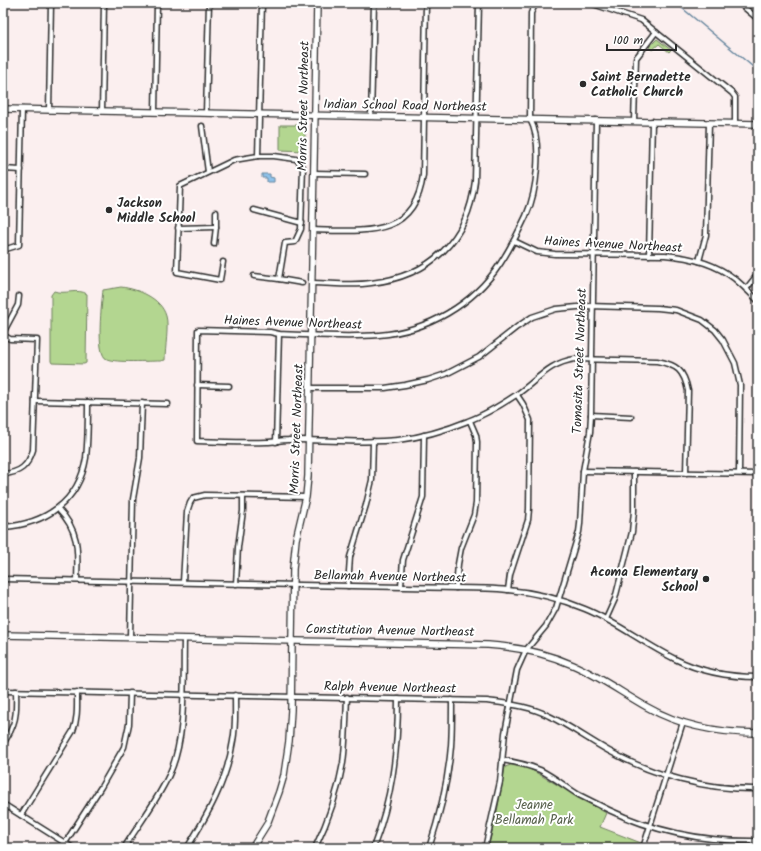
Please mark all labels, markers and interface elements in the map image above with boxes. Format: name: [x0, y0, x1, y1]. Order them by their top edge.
scale bar: [607, 26, 676, 52]
text: 100 m: [613, 31, 644, 50]
street label: Morris Street Northeast: [292, 40, 316, 171]
place label: Saint Bernadette Catholic Church: [591, 67, 691, 103]
marker: Saint Bernadette Catholic Church: [578, 79, 588, 89]
street label: Indian School Road Northeast: [323, 94, 488, 118]
place label: Jackson Middle School: [117, 193, 196, 229]
marker: Jackson Middle School: [104, 205, 114, 215]
street label: Haines Avenue Northeast: [543, 231, 684, 259]
street label: Tomasita Street Northeast: [567, 287, 593, 434]
street label: Haines Avenue Northeast: [223, 310, 363, 336]
street label: Morris Street Northeast: [284, 363, 310, 494]
place label: Acoma Elementary School: [590, 562, 699, 598]
street label: Bellamah Avenue Northeast: [314, 565, 467, 589]
marker: Acoma Elementary School: [701, 574, 711, 584]
street label: Constitution Avenue Northeast: [305, 619, 475, 643]
street label: Ralph Avenue Northeast: [324, 676, 457, 700]
park label: Jeanne Bellamah Park: [495, 795, 574, 831]

